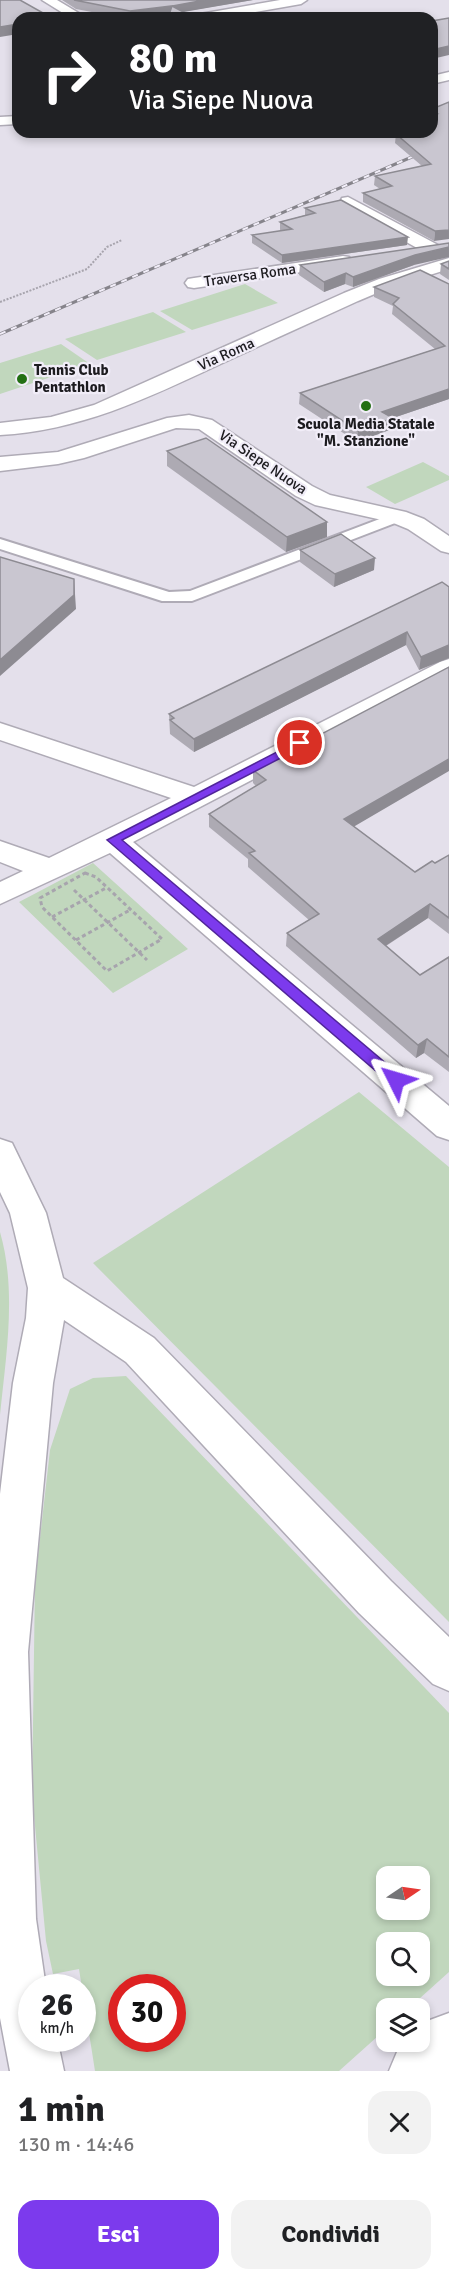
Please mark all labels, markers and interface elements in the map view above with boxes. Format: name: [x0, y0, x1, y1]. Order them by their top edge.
text: 80 m: [129, 33, 218, 84]
icon: right: [30, 36, 108, 114]
text: Via Siepe Nuova: [129, 84, 314, 117]
street label: Traversa Roma: [203, 260, 297, 290]
street label: Via Roma: [195, 334, 257, 374]
place label: Tennis Club Pentathlon: [34, 361, 109, 396]
marker: Tennis Club Pentathlon: [15, 372, 29, 386]
marker: Scuola Media Statale "M. Stanzione": [359, 399, 373, 413]
place label: Scuola Media Statale "M. Stanzione": [297, 415, 435, 450]
street label: Via Siepe Nuova: [215, 426, 311, 498]
pin: [274, 717, 325, 768]
icon: arrive: [283, 726, 316, 759]
position arrow: [364, 1048, 428, 1112]
north arrow: [376, 1866, 430, 1920]
map controls: [376, 1866, 430, 2052]
button: search: [376, 1932, 430, 1986]
speed limit sign: 30: [108, 1974, 186, 2052]
text: 26: [41, 1987, 73, 2024]
button: layers: [376, 1998, 430, 2052]
text: km/h: [40, 2019, 74, 2037]
text: 1 min: [18, 2087, 105, 2132]
button: close: [368, 2091, 431, 2154]
text: 130 m · 14:46: [18, 2132, 134, 2157]
button: Esci: [18, 2200, 219, 2269]
button: Condividi: [231, 2200, 431, 2269]

